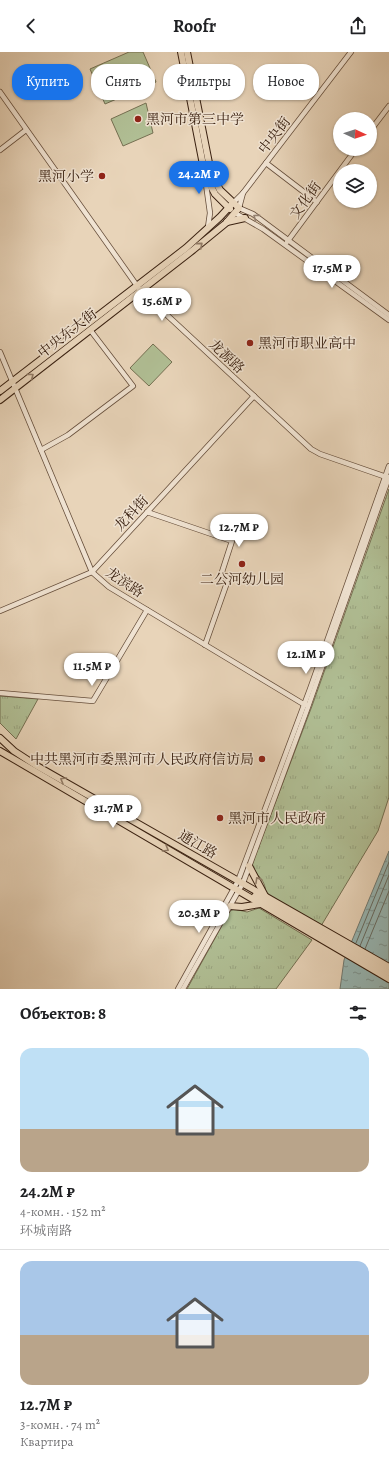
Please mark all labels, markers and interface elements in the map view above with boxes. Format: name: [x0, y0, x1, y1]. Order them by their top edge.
text: Roofr: [173, 14, 216, 38]
icon: back: [20, 15, 42, 37]
icon: share: [347, 15, 369, 37]
chip: Купить: [12, 64, 83, 100]
chip: Снять: [91, 64, 155, 100]
chip: Фильтры: [163, 64, 245, 100]
chip: Новое: [253, 64, 319, 100]
place label: 黑河市第三中学: [146, 110, 244, 129]
north arrow: [333, 112, 377, 156]
map controls: [333, 112, 377, 208]
street label: 中央街: [254, 113, 295, 158]
marker: 黑河市第三中学: [133, 114, 143, 124]
pin: 24.2M ₽: [162, 161, 236, 195]
button: layers: [333, 164, 377, 208]
text: 24.2M ₽: [178, 165, 220, 182]
place label: 黑河小学: [38, 167, 94, 186]
marker: 黑河小学: [97, 171, 107, 181]
street label: 文化街: [285, 178, 325, 223]
one-way arrow: [253, 214, 260, 222]
one-way arrow: [195, 242, 202, 249]
pin: 17.5M ₽: [295, 255, 369, 289]
text: 17.5M ₽: [312, 259, 352, 276]
pin: 15.6M ₽: [125, 288, 199, 322]
text: 15.6M ₽: [142, 292, 182, 309]
street label: 中央东大街: [34, 304, 101, 362]
place label: 黑河市职业高中: [258, 334, 356, 353]
street label: 龙源路: [205, 335, 248, 378]
marker: 黑河市职业高中: [245, 338, 255, 348]
one-way arrow: [26, 374, 33, 381]
street label: 龙科街: [110, 492, 153, 535]
pin: 12.7M ₽: [202, 514, 276, 548]
text: 12.7M ₽: [219, 518, 259, 535]
marker: 二公河幼儿园: [237, 559, 247, 569]
street label: 龙滨路: [102, 563, 147, 602]
place label: 二公河幼儿园: [200, 570, 284, 589]
pin: 12.1M ₽: [269, 641, 343, 675]
text: 12.1M ₽: [287, 645, 325, 662]
pin: 11.5M ₽: [55, 653, 129, 687]
text: 11.5M ₽: [73, 657, 111, 674]
place label: 中共黑河市委黑河市人民政府信访局: [30, 750, 254, 769]
marker: 中共黑河市委黑河市人民政府信访局: [257, 754, 267, 764]
one-way arrow: [60, 778, 67, 785]
pin: 31.7M ₽: [76, 795, 150, 829]
text: 31.7M ₽: [93, 799, 133, 816]
place label: 黑河市人民政府: [228, 809, 326, 828]
marker: 黑河市人民政府: [215, 813, 225, 823]
street label: 通江路: [175, 826, 221, 863]
one-way arrow: [162, 844, 169, 851]
one-way arrow: [255, 877, 262, 884]
pin: 20.3M ₽: [162, 900, 236, 934]
text: 20.3M ₽: [178, 904, 220, 921]
text: Объектов: 8: [20, 1002, 106, 1025]
icon: filters: [347, 1002, 369, 1024]
icon: home: [159, 1074, 231, 1146]
text: 24.2M ₽: [20, 1180, 75, 1203]
text: 4-комн. · 152 m²: [20, 1203, 105, 1220]
text: 环城南路: [20, 1222, 72, 1239]
icon: home: [159, 1287, 231, 1359]
text: 12.7M ₽: [20, 1393, 72, 1416]
text: 3-комн. · 74 m²: [20, 1416, 100, 1433]
text: Квартира: [20, 1433, 74, 1450]

